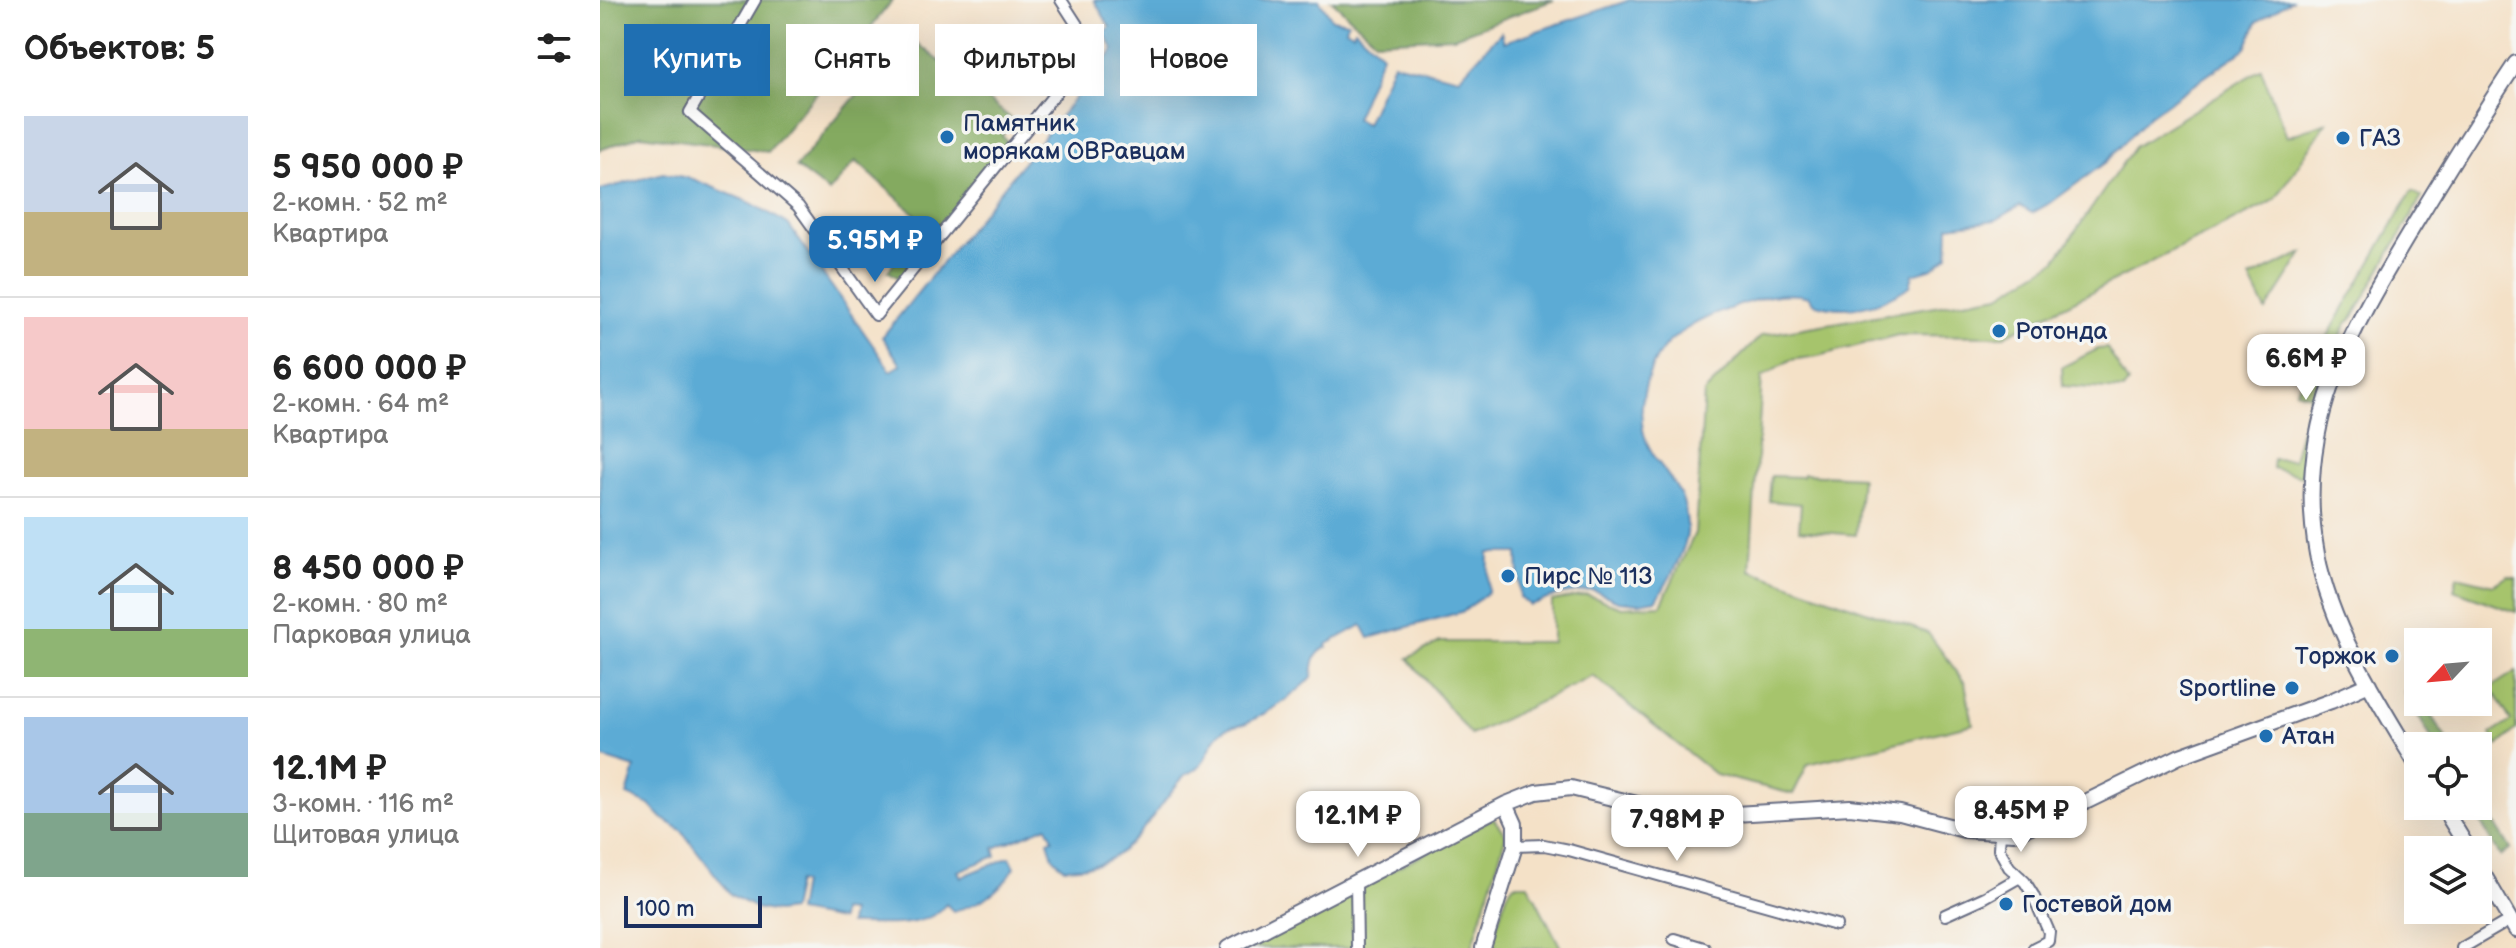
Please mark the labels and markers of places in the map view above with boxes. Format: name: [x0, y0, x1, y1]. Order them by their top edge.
place label: Памятник морякам ОВРавцам: [963, 109, 1186, 166]
place label: ГАЗ: [2359, 124, 2401, 153]
marker: Памятник морякам ОВРавцам: [938, 128, 956, 146]
marker: ГАЗ: [2334, 129, 2352, 147]
pin: 5.95M ₽: [801, 216, 949, 284]
place label: Ротонда: [2015, 317, 2108, 346]
marker: Ротонда: [1990, 322, 2008, 340]
pin: 6.6M ₽: [2241, 334, 2371, 402]
place label: Пирс № 113: [1524, 562, 1653, 591]
marker: Пирс № 113: [1499, 567, 1517, 585]
place label: Торжок: [2295, 642, 2376, 671]
marker: Торжок: [2383, 647, 2401, 665]
place label: Sportline: [2179, 674, 2276, 703]
marker: Sportline: [2283, 679, 2301, 697]
place label: Атан: [2281, 722, 2335, 751]
marker: Атан: [2257, 727, 2275, 745]
pin: 8.45M ₽: [1947, 786, 2095, 854]
pin: 12.1M ₽: [1284, 791, 1432, 859]
pin: 7.98M ₽: [1603, 795, 1751, 863]
place label: Гостевой дом: [2022, 890, 2172, 919]
marker: Гостевой дом: [1997, 895, 2015, 913]

